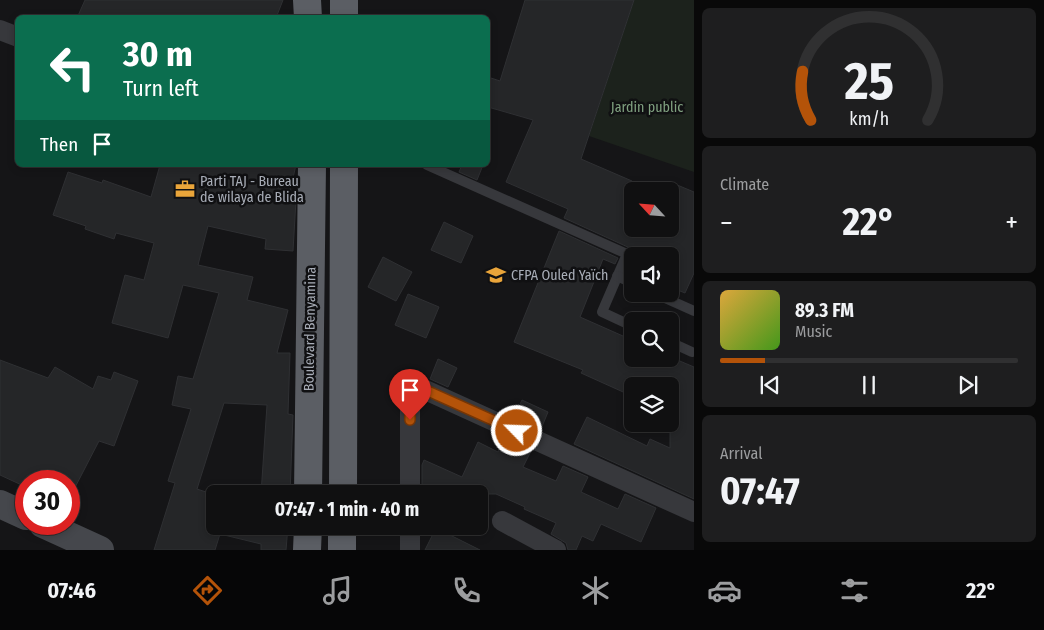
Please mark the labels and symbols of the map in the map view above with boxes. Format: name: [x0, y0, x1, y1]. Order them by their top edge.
park label: Jardin public: [611, 99, 683, 116]
place label: Parti TAJ - Bureau de wilaya de Blida: [200, 173, 304, 206]
office icon: Parti TAJ - Bureau de wilaya de Blida: [174, 178, 196, 200]
north arrow: [624, 182, 679, 238]
school or university icon: CFPA Ouled Yaïch: [485, 264, 507, 286]
street label: Boulevard Benyamina: [300, 267, 320, 391]
place label: CFPA Ouled Yaïch: [511, 267, 608, 284]
pin: [389, 369, 431, 420]
position arrow: [490, 404, 542, 456]
speed limit sign: 30: [15, 470, 80, 535]

